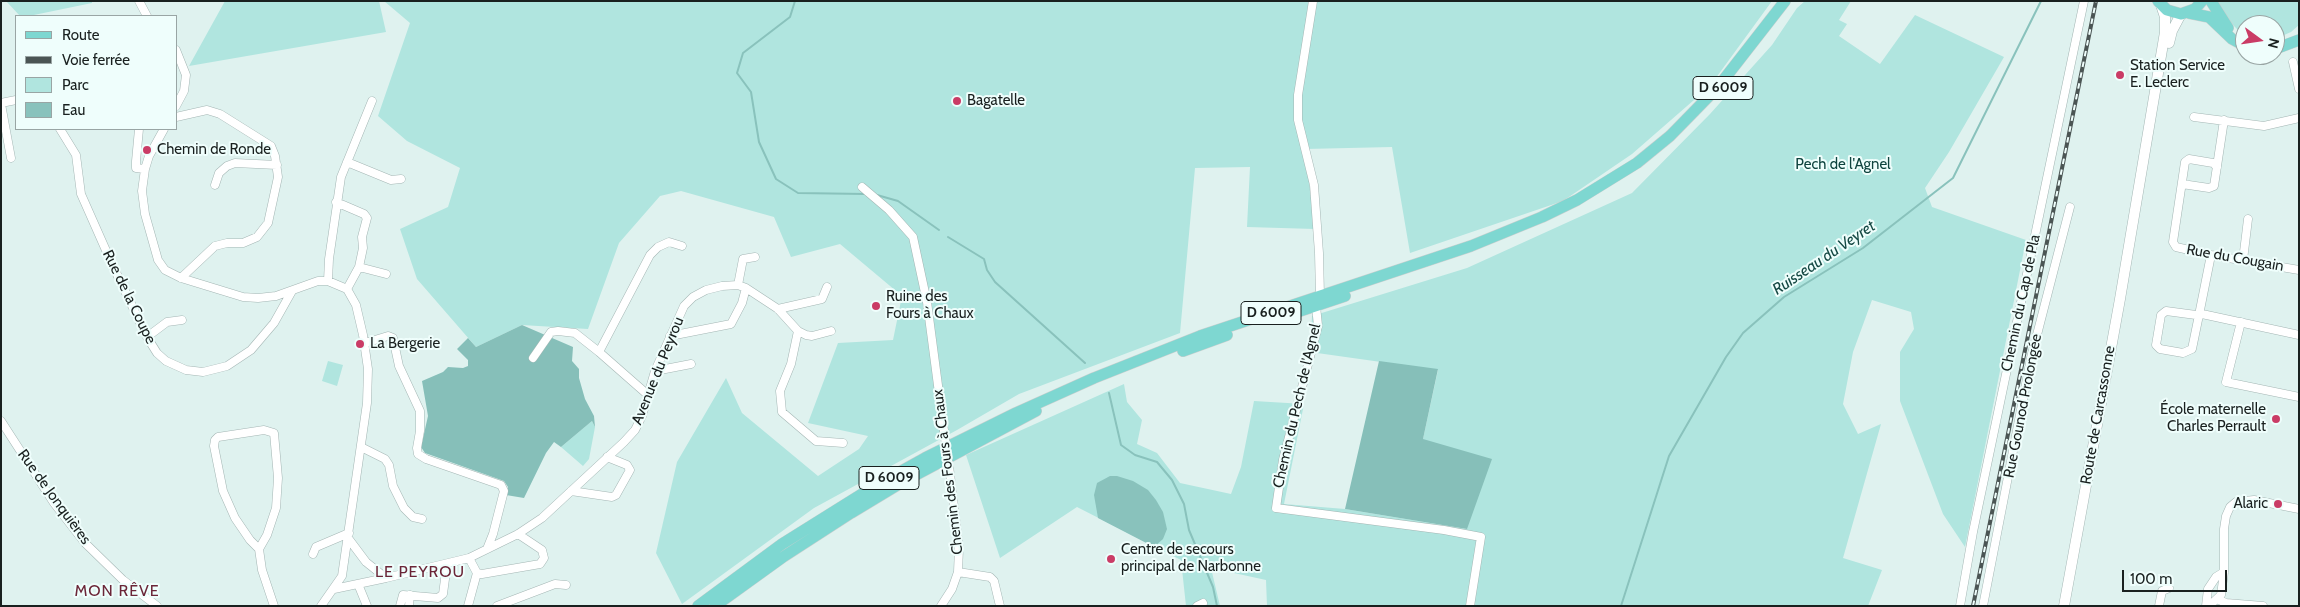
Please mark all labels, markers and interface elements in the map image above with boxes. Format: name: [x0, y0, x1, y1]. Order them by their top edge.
legend: [15, 15, 178, 130]
north arrow: [2235, 15, 2285, 65]
text: Route: [62, 26, 100, 44]
text: N: [2264, 36, 2284, 50]
text: Voie ferrée: [62, 51, 130, 69]
place label: Station Service E. Leclerc: [2130, 57, 2225, 92]
marker: Station Service E. Leclerc: [2114, 69, 2126, 81]
text: Parc: [62, 76, 89, 94]
road number: D 6009: [1693, 76, 1753, 100]
place label: Bagatelle: [967, 92, 1025, 110]
marker: Bagatelle: [951, 95, 963, 107]
text: Eau: [62, 101, 85, 119]
place label: Chemin de Ronde: [157, 141, 271, 159]
marker: Chemin de Ronde: [141, 144, 153, 156]
park label: Pech de l'Agnel: [1795, 156, 1891, 174]
water label: Ruisseau du Veyret: [1769, 217, 1879, 299]
street label: Chemin du Cap de Pla: [1998, 233, 2044, 373]
street label: Rue du Cougain: [2185, 241, 2285, 275]
street label: Rue de la Coupe: [98, 247, 160, 347]
place label: Ruine des Fours à Chaux: [886, 288, 974, 323]
marker: Ruine des Fours à Chaux: [870, 300, 882, 312]
road number: D 6009: [1241, 302, 1301, 324]
street label: Avenue du Peyrou: [628, 314, 688, 428]
street label: Chemin du Pech de l'Agnel: [1269, 322, 1325, 490]
street label: Rue Gounod Prolongée: [2000, 332, 2046, 480]
place label: La Bergerie: [370, 335, 440, 353]
marker: La Bergerie: [354, 338, 366, 350]
street label: Route de Carcassonne: [2077, 344, 2119, 486]
street label: Chemin des Fours à Chaux: [929, 388, 967, 556]
place label: École maternelle Charles Perrault: [2160, 401, 2266, 436]
marker: École maternelle Charles Perrault: [2270, 413, 2282, 425]
street label: Rue de Jonquières: [14, 446, 94, 548]
road number: D 6009: [859, 466, 919, 489]
place label: Alaric: [2233, 495, 2268, 513]
marker: Alaric: [2272, 498, 2284, 510]
place label: Centre de secours principal de Narbonne: [1121, 541, 1261, 576]
marker: Centre de secours principal de Narbonne: [1105, 553, 1117, 565]
scale bar: [2125, 560, 2230, 592]
district label: LE PEYROU: [374, 562, 466, 582]
text: 100 m: [2130, 570, 2172, 588]
district label: MON RÊVE: [73, 581, 161, 601]

